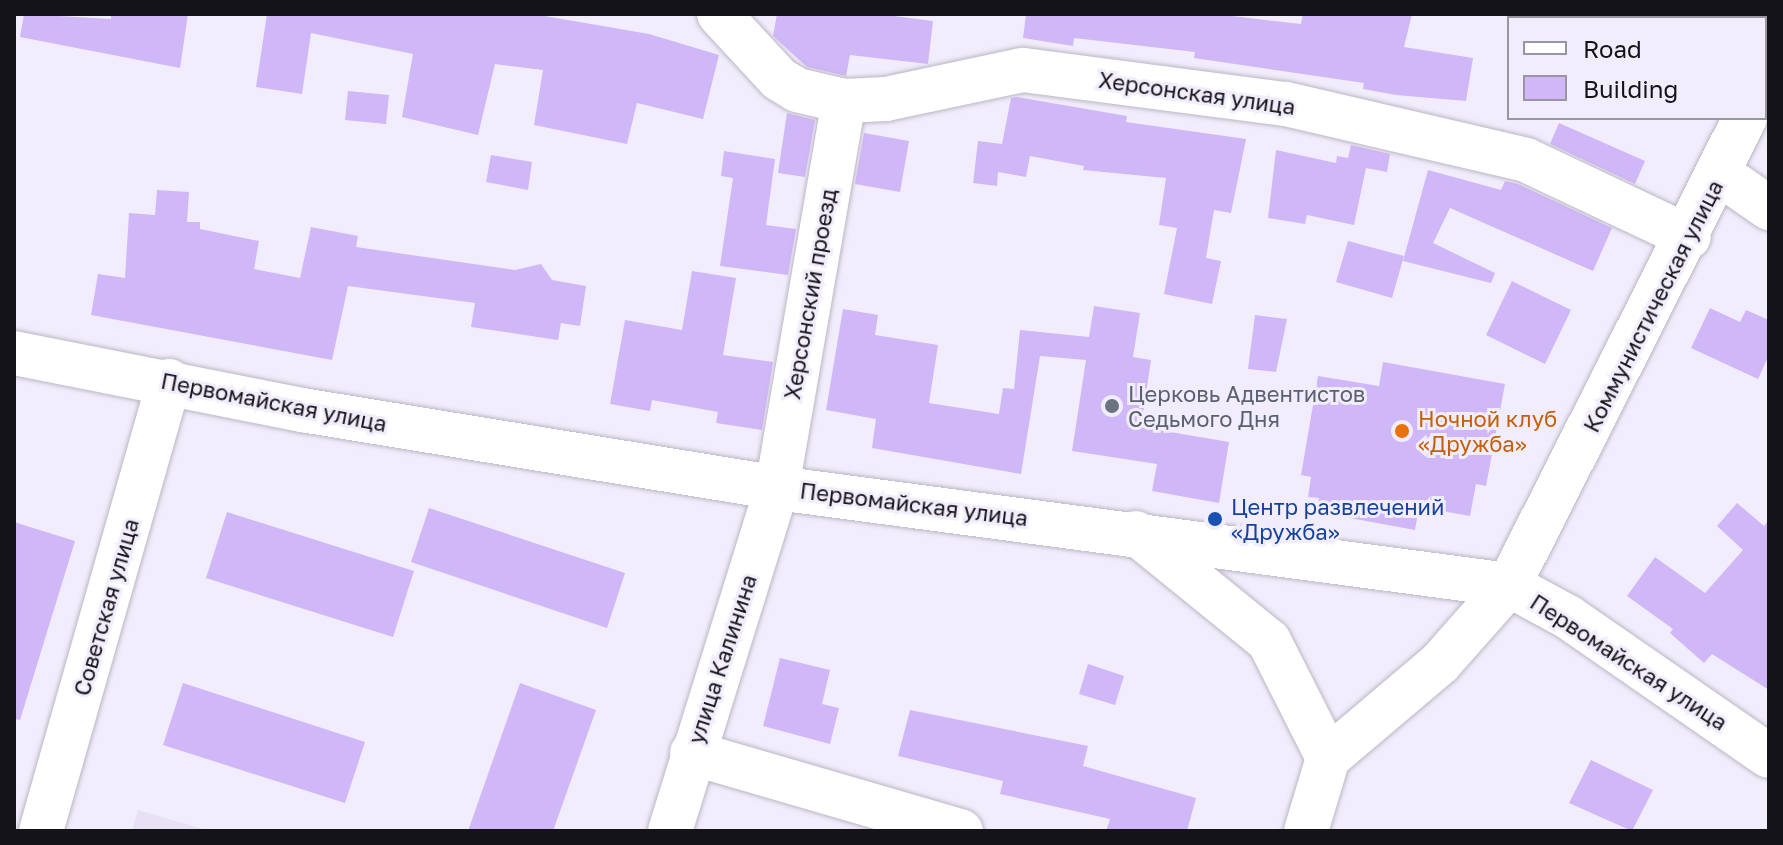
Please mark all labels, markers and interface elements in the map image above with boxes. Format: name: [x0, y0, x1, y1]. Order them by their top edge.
legend: [1507, 16, 1767, 120]
text: Road: [1583, 34, 1642, 63]
street label: Херсонская улица: [1097, 66, 1297, 120]
text: Building: [1583, 74, 1678, 103]
street label: Коммунистическая улица: [1578, 175, 1728, 437]
street label: Херсонский проезд: [778, 187, 842, 401]
street label: Первомайская улица: [159, 367, 389, 437]
place label: Церковь Адвентистов Седьмого Дня: [1128, 380, 1365, 432]
marker: Церковь Адвентистов Седьмого Дня: [1103, 397, 1121, 415]
place label: Ночной клуб «Дружба»: [1418, 405, 1557, 456]
marker: Ночной клуб «Дружба»: [1393, 422, 1411, 440]
street label: Первомайская улица: [799, 477, 1029, 531]
place label: Центр развлечений «Дружба»: [1231, 493, 1444, 544]
marker: Центр развлечений «Дружба»: [1206, 510, 1224, 528]
street label: Советская улица: [68, 515, 144, 699]
street label: улица Калинина: [682, 571, 762, 747]
street label: Первомайская улица: [1526, 588, 1732, 736]

